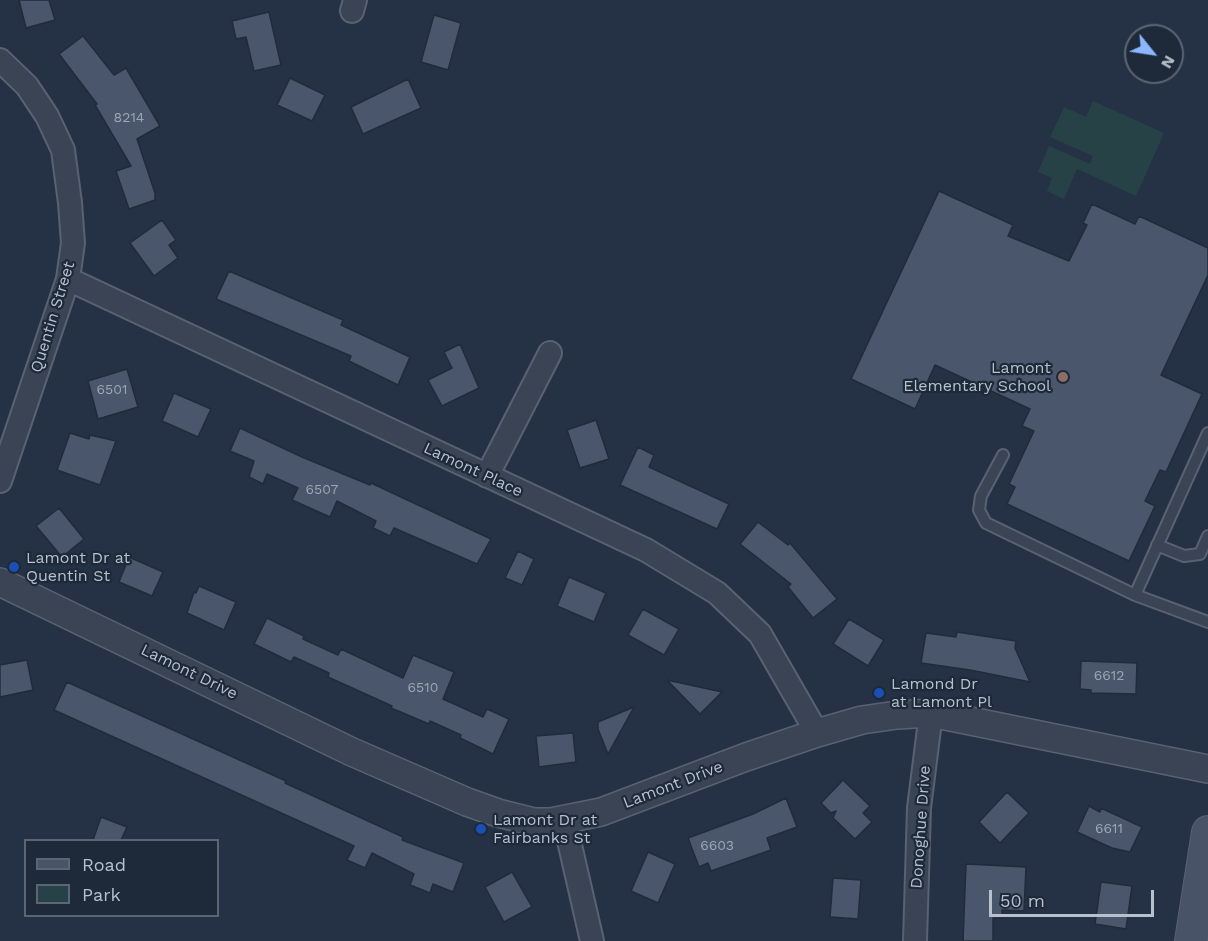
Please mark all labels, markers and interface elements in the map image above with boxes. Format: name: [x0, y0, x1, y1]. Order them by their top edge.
north arrow: [1124, 24, 1184, 84]
text: N: [1157, 52, 1179, 72]
house number: 8214: [114, 110, 144, 126]
street label: Quentin Street: [27, 259, 79, 375]
place label: Lamont Elementary School: [903, 358, 1051, 396]
marker: Lamont Elementary School: [1056, 370, 1070, 384]
house number: 6501: [97, 382, 127, 398]
street label: Lamont Place: [420, 439, 526, 501]
house number: 6507: [306, 482, 338, 498]
place label: Lamont Dr at Quentin St: [26, 548, 130, 586]
marker: Lamont Dr at Quentin St: [7, 560, 21, 574]
street label: Lamont Drive: [138, 640, 240, 704]
house number: 6612: [1094, 668, 1124, 684]
place label: Lamond Dr at Lamont Pl: [891, 674, 992, 712]
house number: 6510: [408, 680, 438, 696]
marker: Lamond Dr at Lamont Pl: [872, 686, 886, 700]
street label: Lamont Drive: [620, 757, 726, 813]
street label: Donoghue Drive: [907, 765, 935, 889]
place label: Lamont Dr at Fairbanks St: [493, 810, 597, 848]
house number: 6611: [1095, 821, 1123, 837]
marker: Lamont Dr at Fairbanks St: [474, 822, 488, 836]
house number: 6603: [700, 838, 734, 854]
legend: [24, 839, 219, 917]
text: Road: [82, 854, 126, 875]
scale bar: [992, 878, 1157, 916]
text: Park: [82, 884, 121, 905]
text: 50 m: [1000, 890, 1045, 911]

